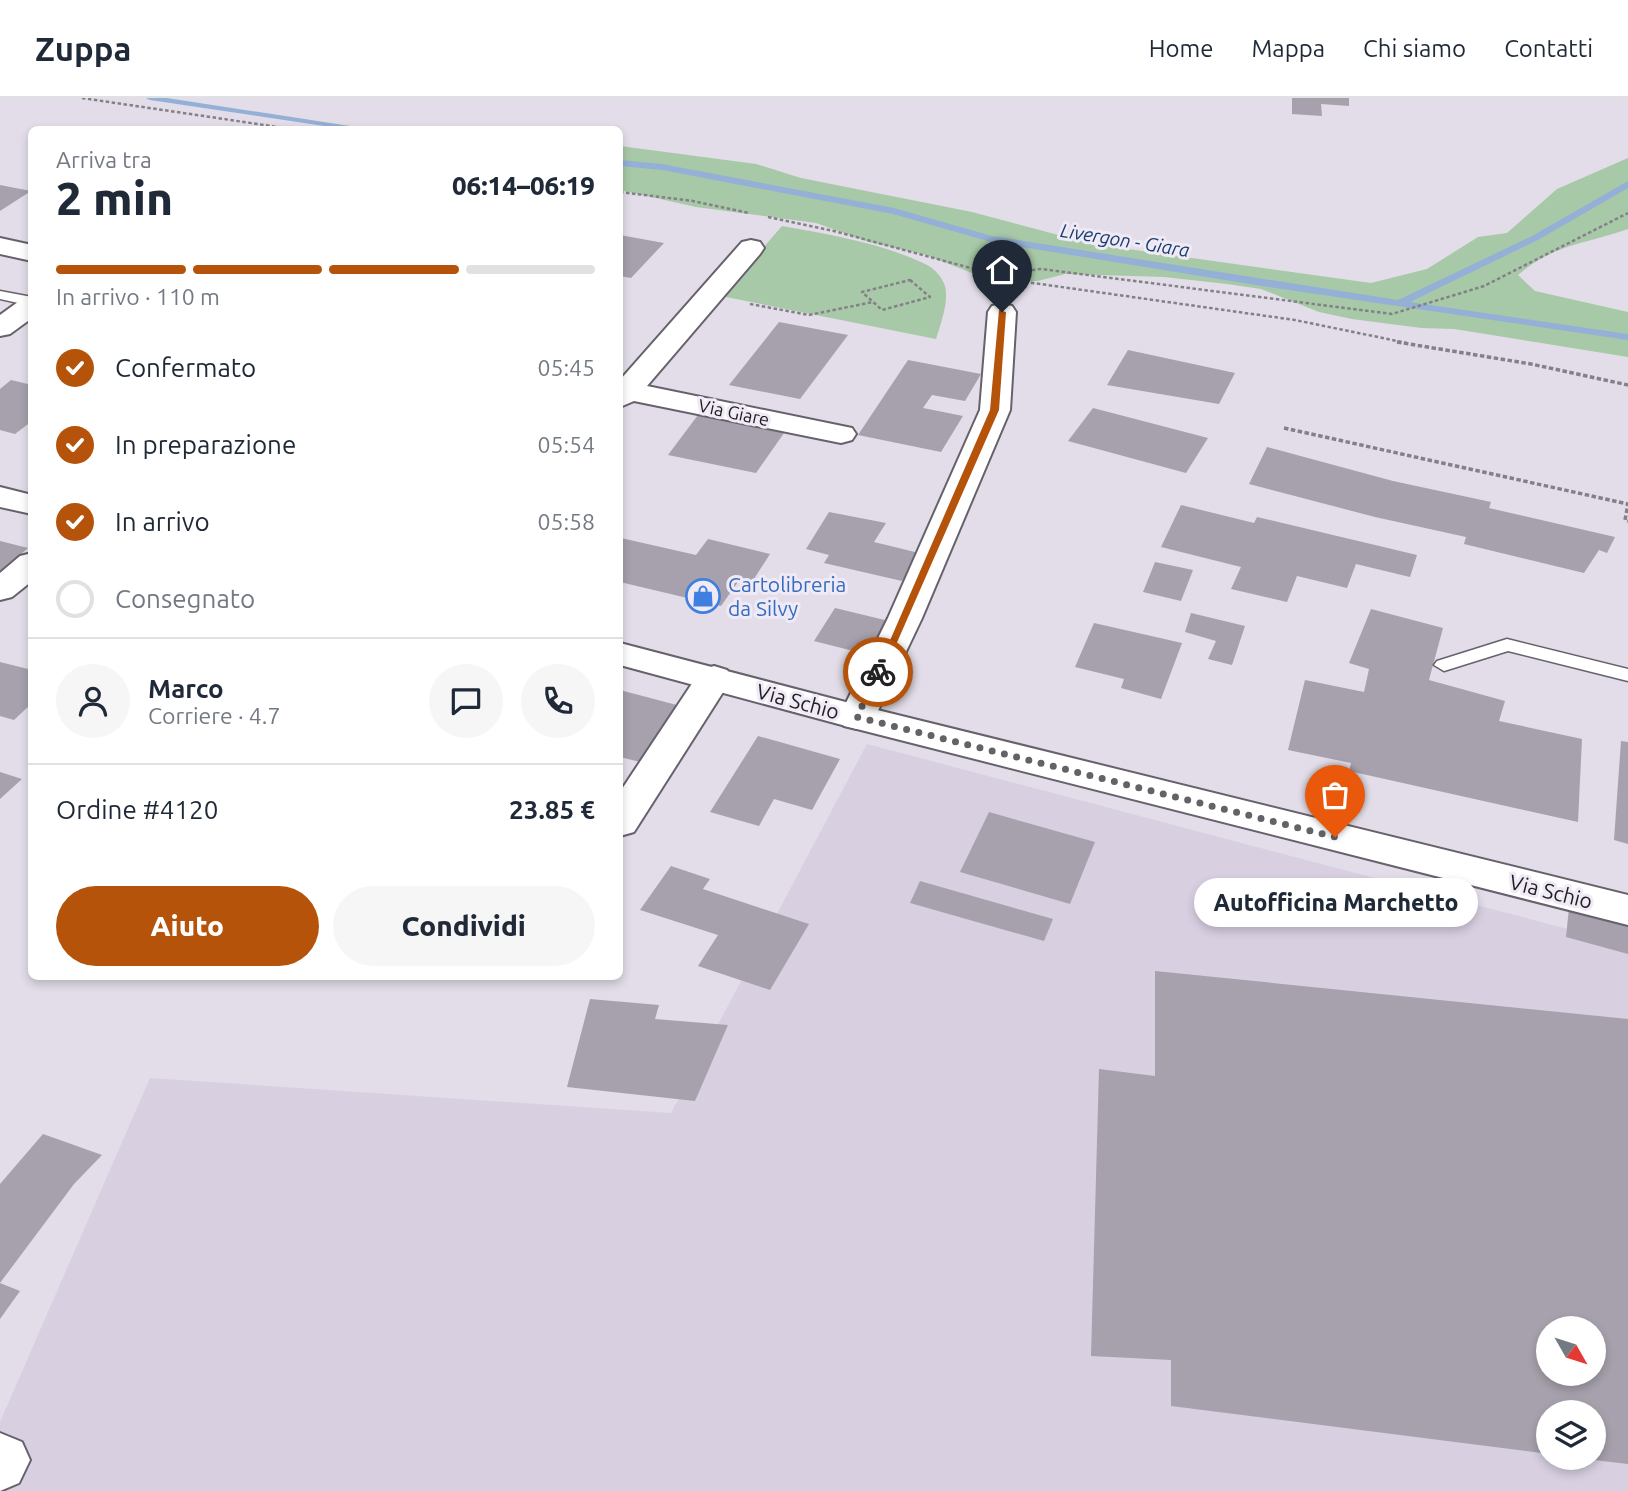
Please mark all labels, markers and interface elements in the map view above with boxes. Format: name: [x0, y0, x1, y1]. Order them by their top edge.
text: Zuppa: [35, 30, 131, 67]
text: Home: [1149, 35, 1213, 62]
text: Mappa: [1251, 35, 1325, 62]
text: Chi siamo: [1363, 35, 1466, 62]
text: Contatti: [1504, 35, 1593, 62]
text: Arriva tra: [56, 147, 152, 172]
text: 06:14–06:19: [452, 171, 595, 200]
text: 2 min: [56, 172, 173, 224]
water label: Livergon - Giara: [1059, 219, 1191, 261]
pin: [972, 240, 1032, 312]
icon: home: [983, 251, 1021, 289]
text: In arrivo · 110 m: [56, 284, 220, 309]
icon: check: [56, 349, 94, 387]
text: Confermato: [115, 353, 256, 382]
text: 05:45: [537, 355, 595, 380]
street label: Via Giare: [697, 395, 771, 429]
icon: check: [56, 426, 94, 464]
text: In preparazione: [115, 430, 296, 459]
text: 05:54: [537, 432, 595, 457]
icon: check: [56, 503, 94, 541]
text: In arrivo: [115, 507, 210, 536]
text: 05:58: [537, 509, 595, 534]
place label: Cartolibreria da Silvy: [728, 572, 846, 620]
shop icon: Cartolibreria da Silvy: [684, 577, 722, 615]
text: Consegnato: [115, 584, 255, 613]
courier: [843, 637, 913, 707]
icon: bike: [859, 653, 897, 691]
button: person: [56, 664, 130, 738]
button: chat: [429, 664, 503, 738]
button: phone: [521, 664, 595, 738]
text: Marco: [148, 674, 224, 703]
street label: Via Schio: [754, 678, 842, 724]
text: Corriere · 4.7: [148, 703, 280, 728]
pin: [1305, 765, 1365, 837]
icon: bag: [1316, 776, 1354, 814]
text: Ordine #4120: [56, 795, 218, 824]
text: 23.85 €: [509, 795, 595, 824]
street label: Via Schio: [1507, 869, 1595, 913]
callout: Autofficina Marchetto: [1193, 879, 1477, 928]
button: Aiuto: [56, 886, 319, 966]
button: Condividi: [333, 886, 595, 966]
text: Autofficina Marchetto: [1214, 890, 1458, 915]
north arrow: [1536, 1316, 1606, 1386]
map controls: [1536, 1316, 1606, 1470]
button: layers: [1536, 1400, 1606, 1470]

